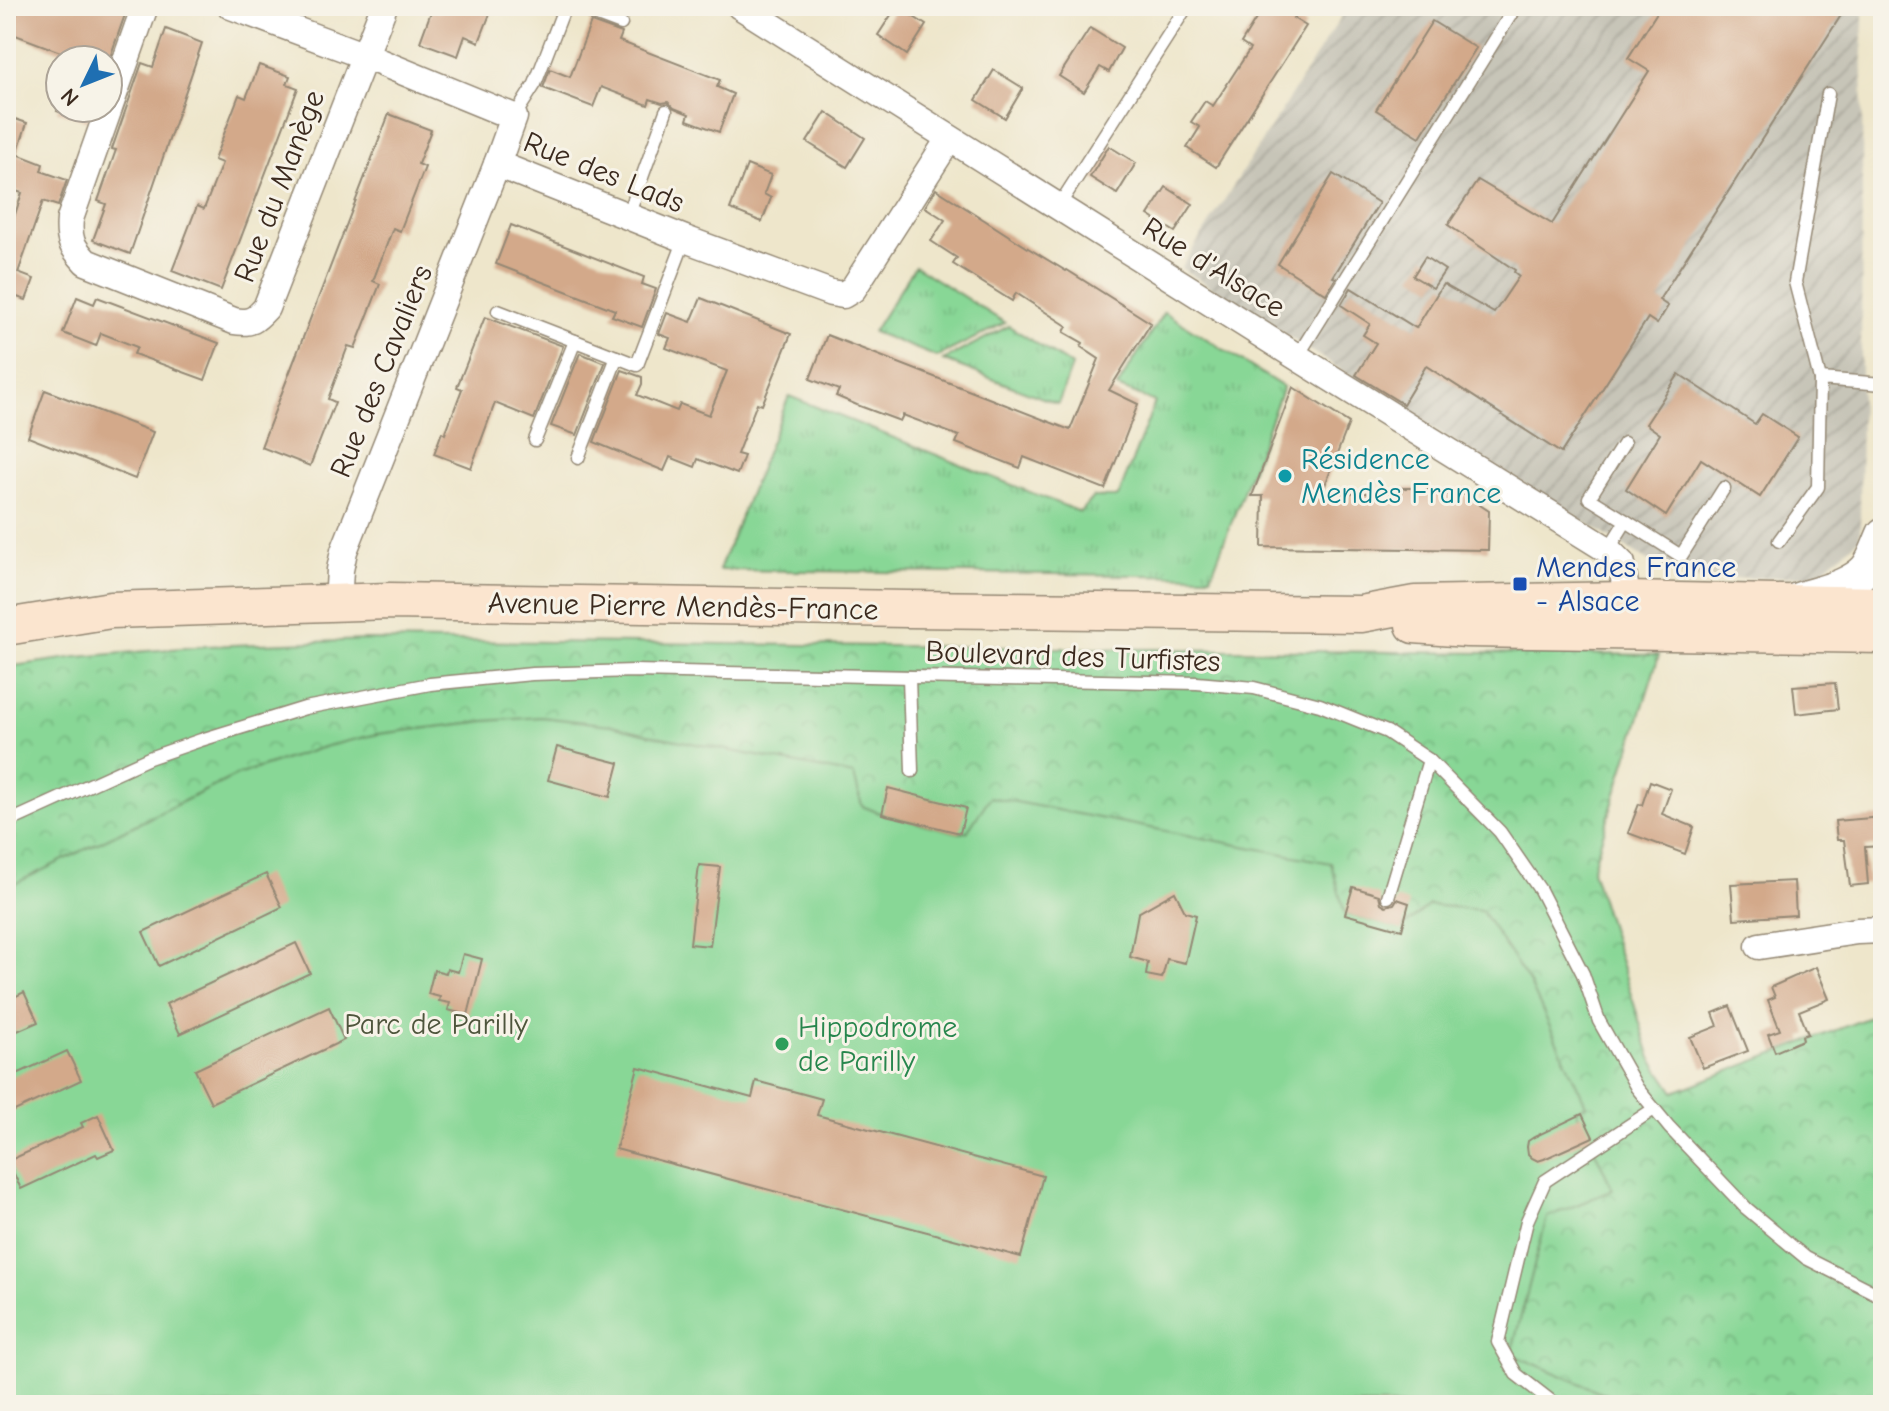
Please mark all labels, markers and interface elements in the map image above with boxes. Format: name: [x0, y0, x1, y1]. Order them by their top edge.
north arrow: [44, 44, 124, 124]
text: N: [56, 83, 85, 111]
street label: Rue du Manège: [227, 85, 332, 287]
street label: Rue des Lads: [518, 124, 689, 221]
street label: Rue d'Alsace: [1136, 210, 1291, 325]
street label: Rue des Cavaliers: [323, 260, 440, 482]
place label: Résidence Mendès France: [1301, 442, 1501, 511]
marker: Résidence Mendès France: [1276, 467, 1294, 485]
place label: Mendes France - Alsace: [1536, 550, 1736, 619]
marker: Mendes France - Alsace: [1511, 575, 1529, 593]
street label: Avenue Pierre Mendès-France: [487, 586, 879, 627]
street label: Boulevard des Turfistes: [925, 634, 1221, 679]
park label: Parc de Parilly: [344, 1007, 528, 1042]
place label: Hippodrome de Parilly: [798, 1010, 957, 1079]
marker: Hippodrome de Parilly: [773, 1035, 791, 1053]

